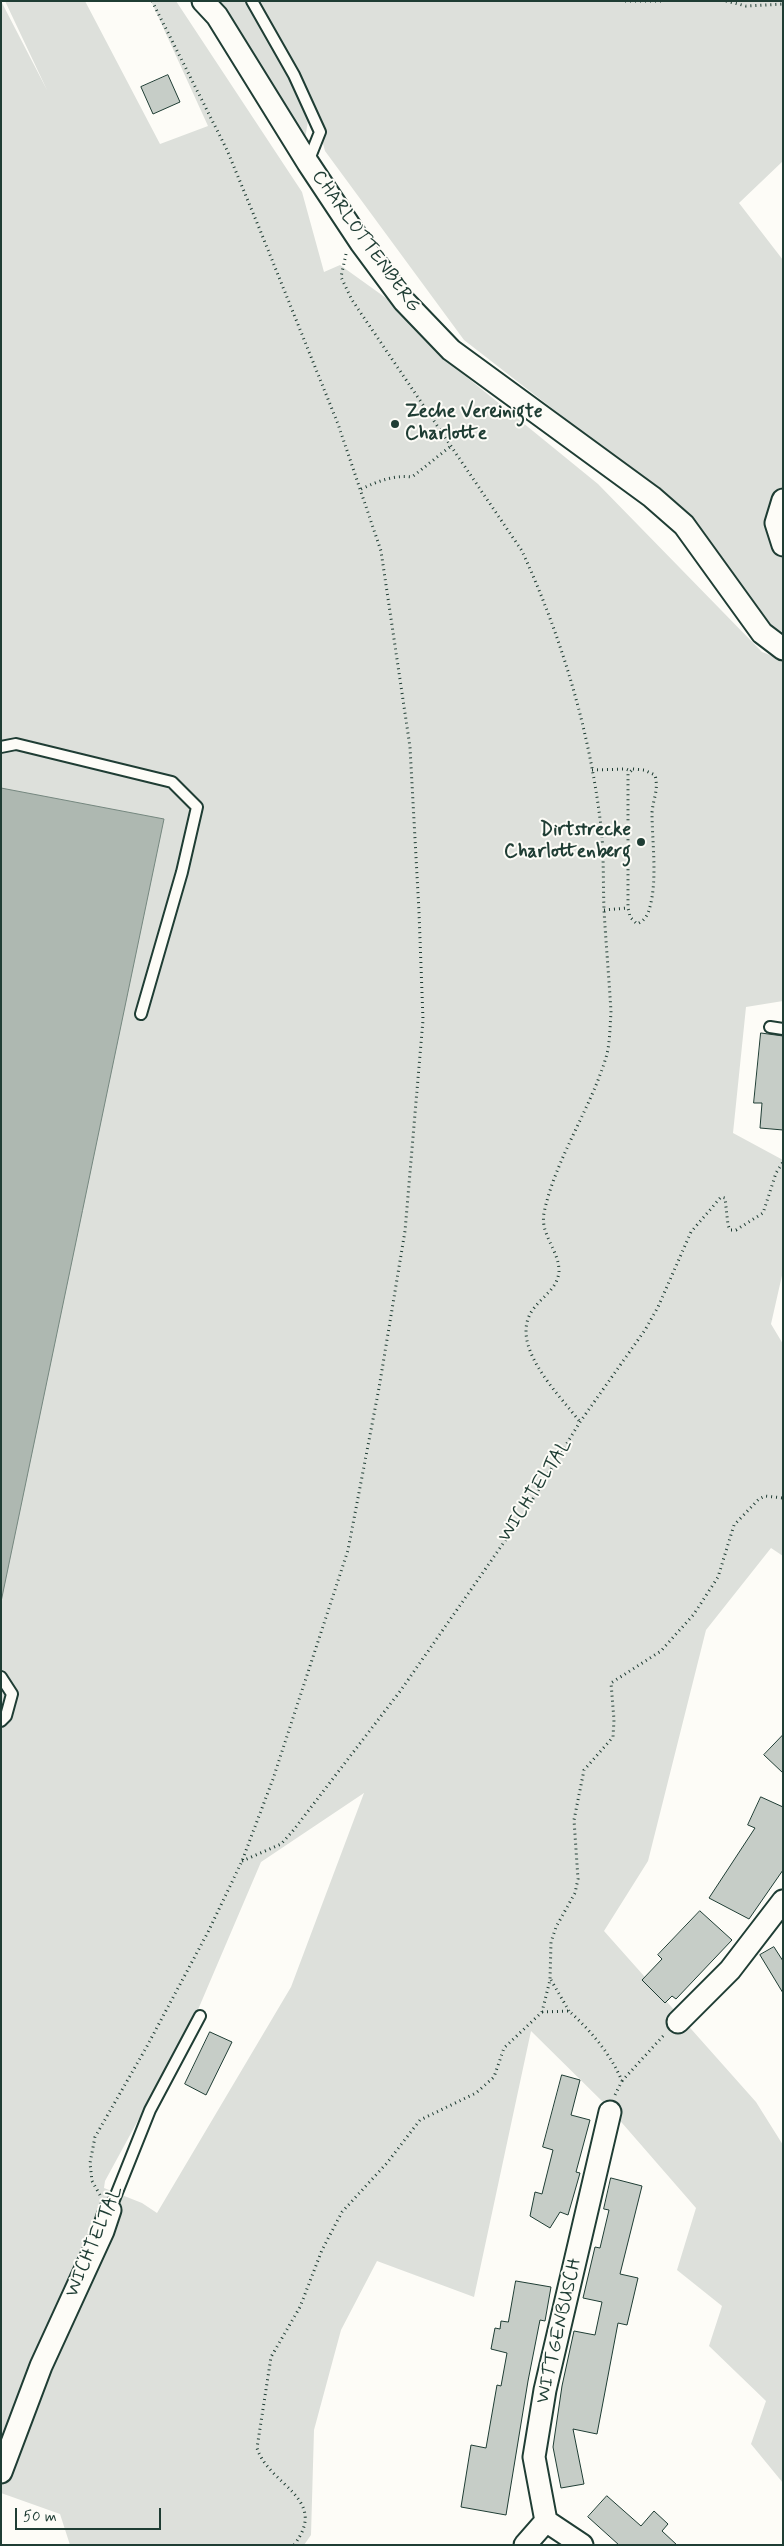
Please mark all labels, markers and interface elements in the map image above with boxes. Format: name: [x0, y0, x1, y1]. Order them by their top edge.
street label: CHARLOTTENBERG: [306, 166, 424, 318]
place label: Zeche Vereinigte Charlotte: [405, 402, 542, 446]
marker: Zeche Vereinigte Charlotte: [389, 418, 401, 430]
place label: Dirtstrecke Charlottenberg: [504, 820, 631, 864]
marker: Dirtstrecke Charlottenberg: [635, 836, 647, 848]
street label: WICHTELTAL: [494, 1435, 578, 1547]
street label: WICHTELTAL: [61, 2183, 129, 2301]
street label: WITTGENBUSCH: [532, 2256, 588, 2406]
scale bar: [18, 2498, 164, 2530]
text: 50 m: [23, 2507, 57, 2527]

